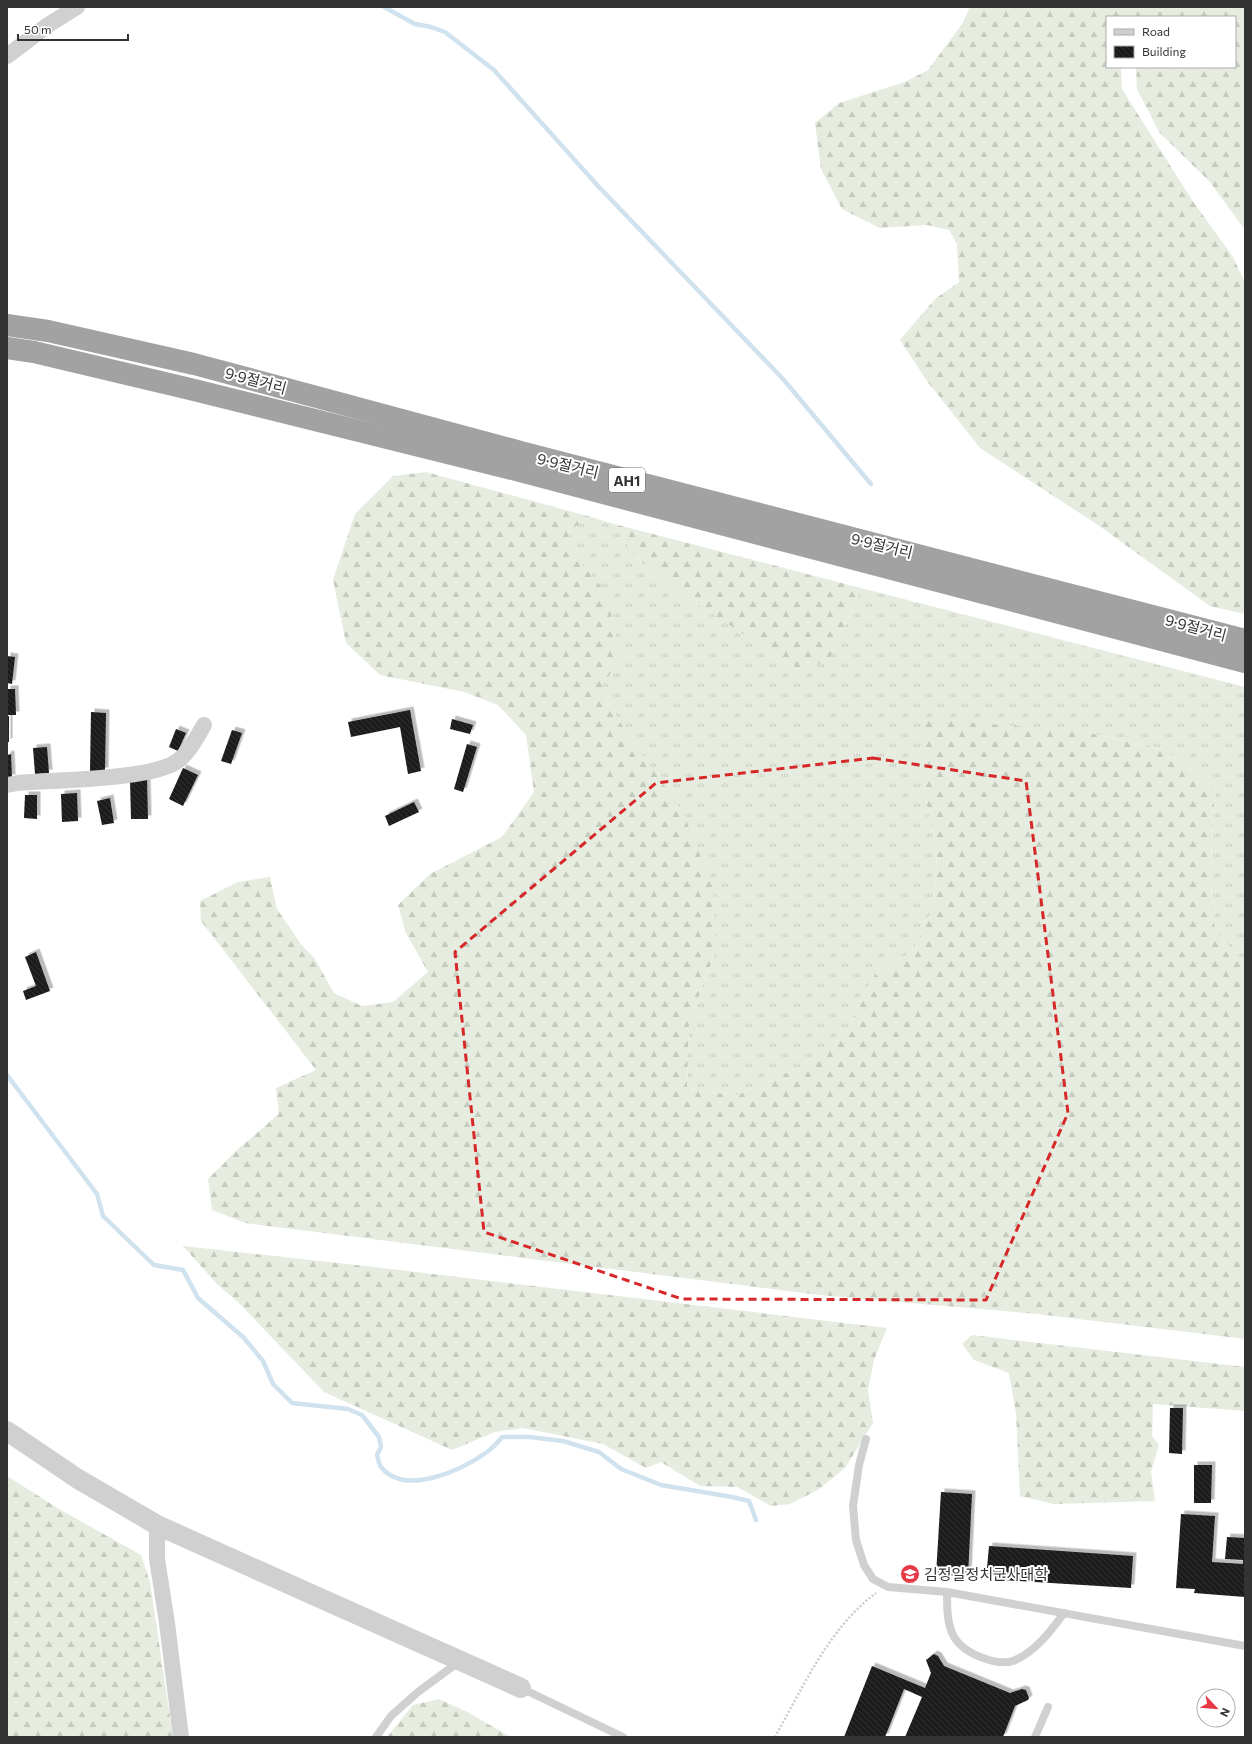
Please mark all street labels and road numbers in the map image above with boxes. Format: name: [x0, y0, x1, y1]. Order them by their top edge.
street label: 9·9절거리: [223, 363, 289, 397]
street label: 9·9절거리: [535, 449, 601, 481]
road number: AH1: [609, 468, 645, 492]
street label: 9·9절거리: [849, 529, 915, 561]
street label: 9·9절거리: [1163, 610, 1229, 644]

